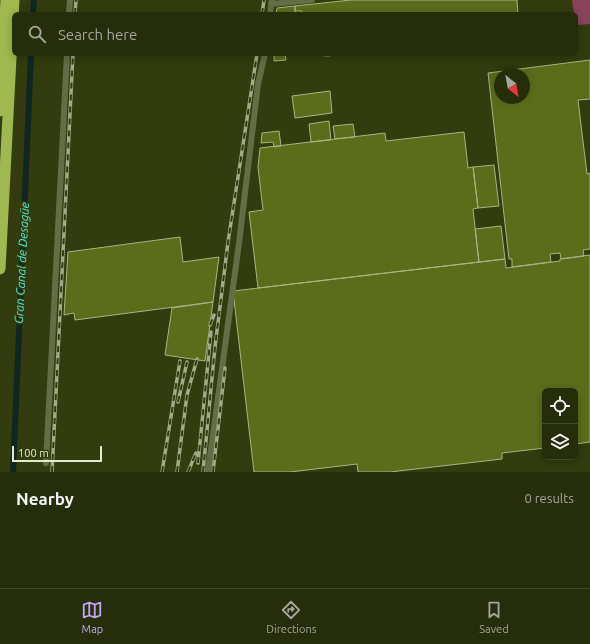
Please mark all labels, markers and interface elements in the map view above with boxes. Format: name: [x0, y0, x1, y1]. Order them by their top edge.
search box: [12, 12, 578, 56]
icon: search: [26, 23, 48, 45]
text: Search here: [58, 26, 137, 43]
north arrow: [494, 68, 530, 104]
water label: Gran Canal de Desagüe: [12, 202, 31, 324]
map controls: [542, 388, 578, 460]
button: locate: [542, 388, 578, 424]
button: layers: [542, 424, 578, 460]
scale bar: [12, 444, 102, 463]
text: 100 m: [18, 447, 49, 459]
text: Nearby: [16, 489, 74, 508]
text: 0 results: [524, 491, 574, 505]
tab: Map: [81, 599, 103, 635]
tab: Directions: [266, 599, 317, 635]
tab: Saved: [479, 599, 509, 635]

